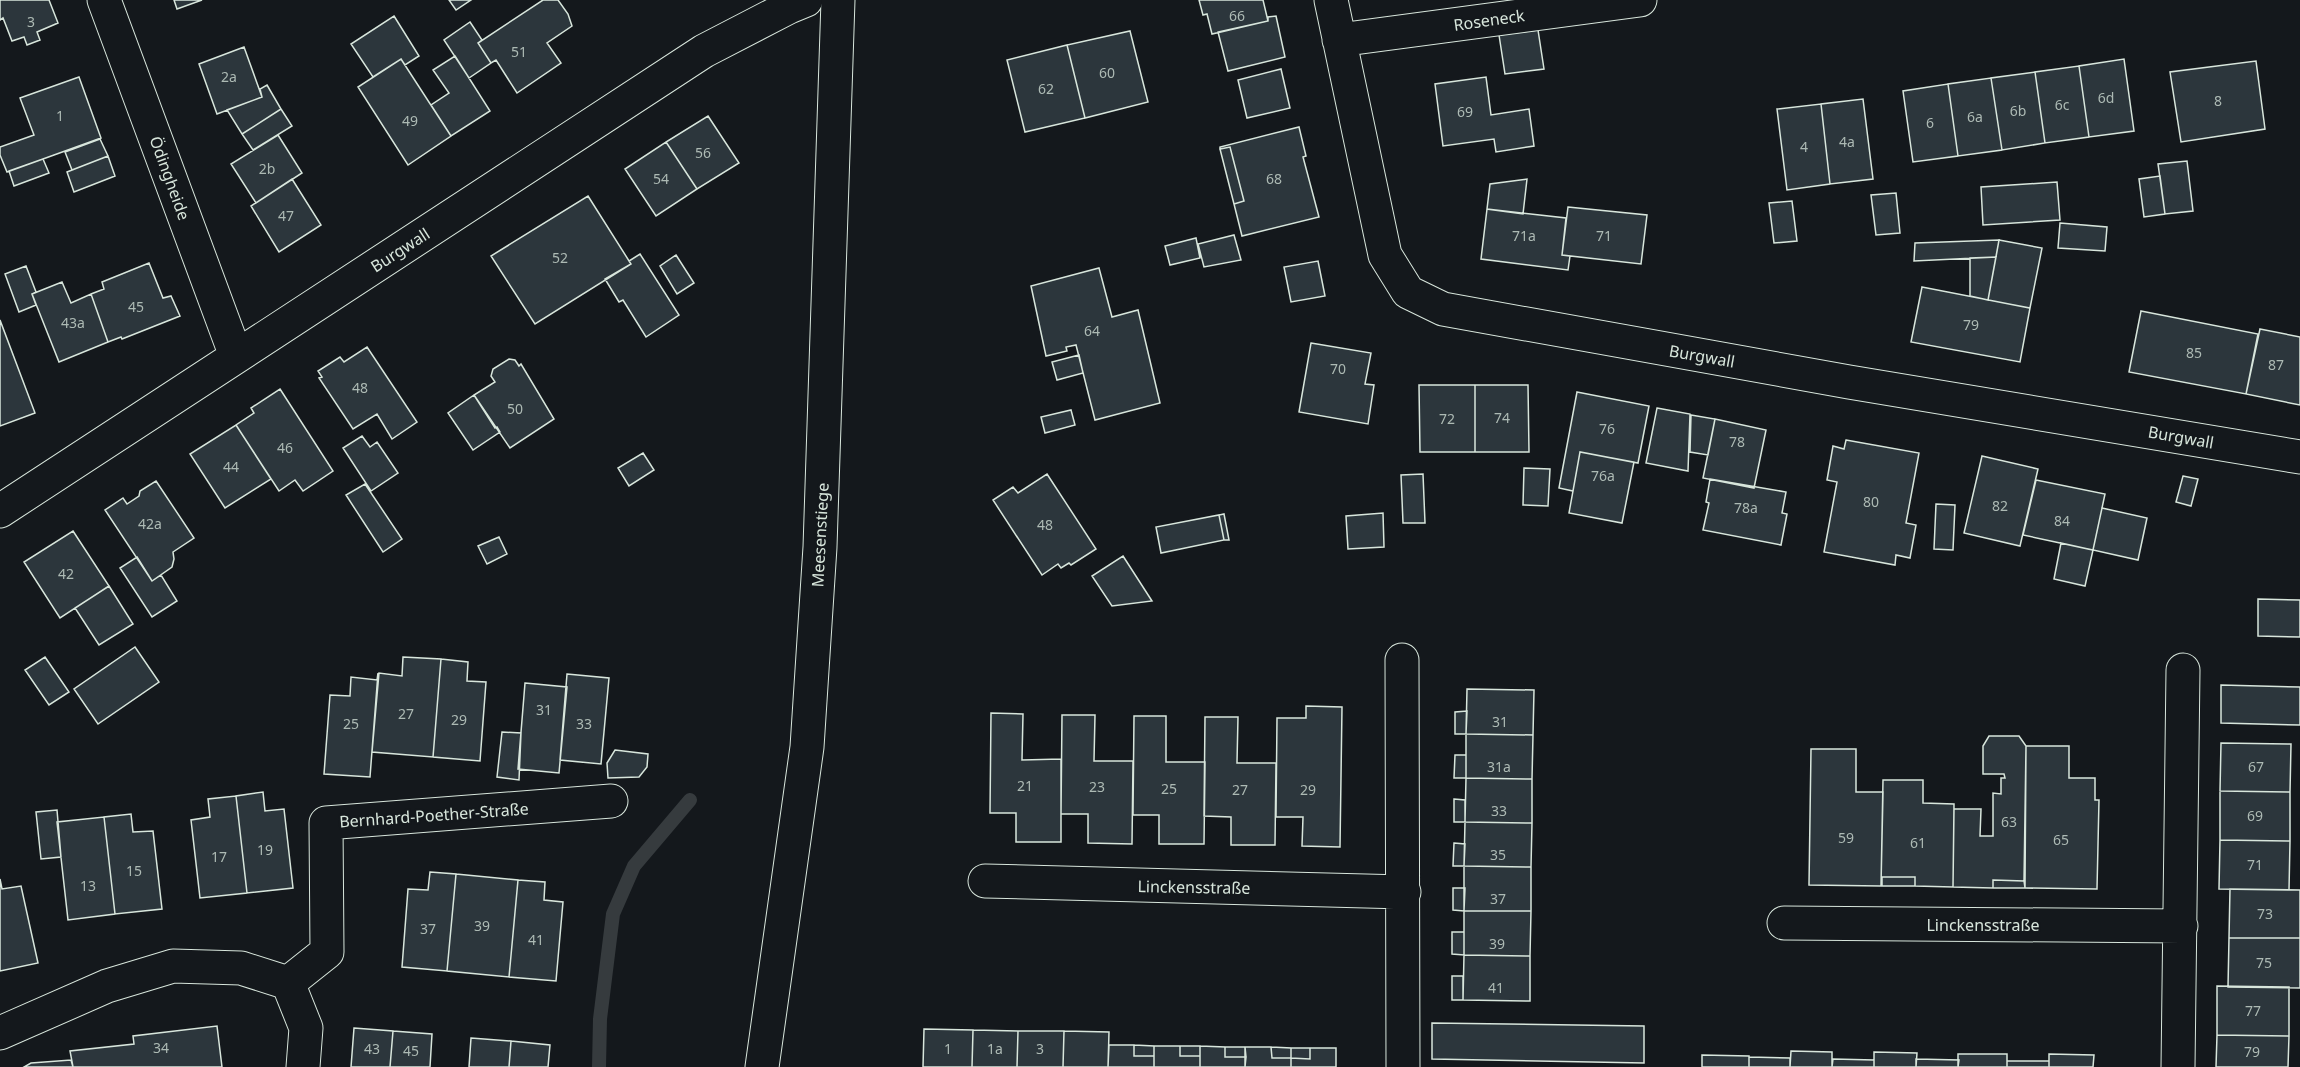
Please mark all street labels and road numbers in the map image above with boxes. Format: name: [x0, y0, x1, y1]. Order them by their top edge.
street label: Roseneck: [1452, 4, 1526, 36]
street label: Ödingheide: [145, 133, 195, 223]
street label: Burgwall: [366, 223, 434, 277]
street label: Burgwall: [1667, 339, 1737, 373]
street label: Burgwall: [2146, 420, 2216, 454]
street label: Meesenstiege: [806, 482, 834, 588]
street label: Bernhard-Poether-Straße: [339, 797, 529, 833]
street label: Linckensstraße: [1137, 875, 1251, 899]
street label: Linckensstraße: [1926, 914, 2040, 936]

